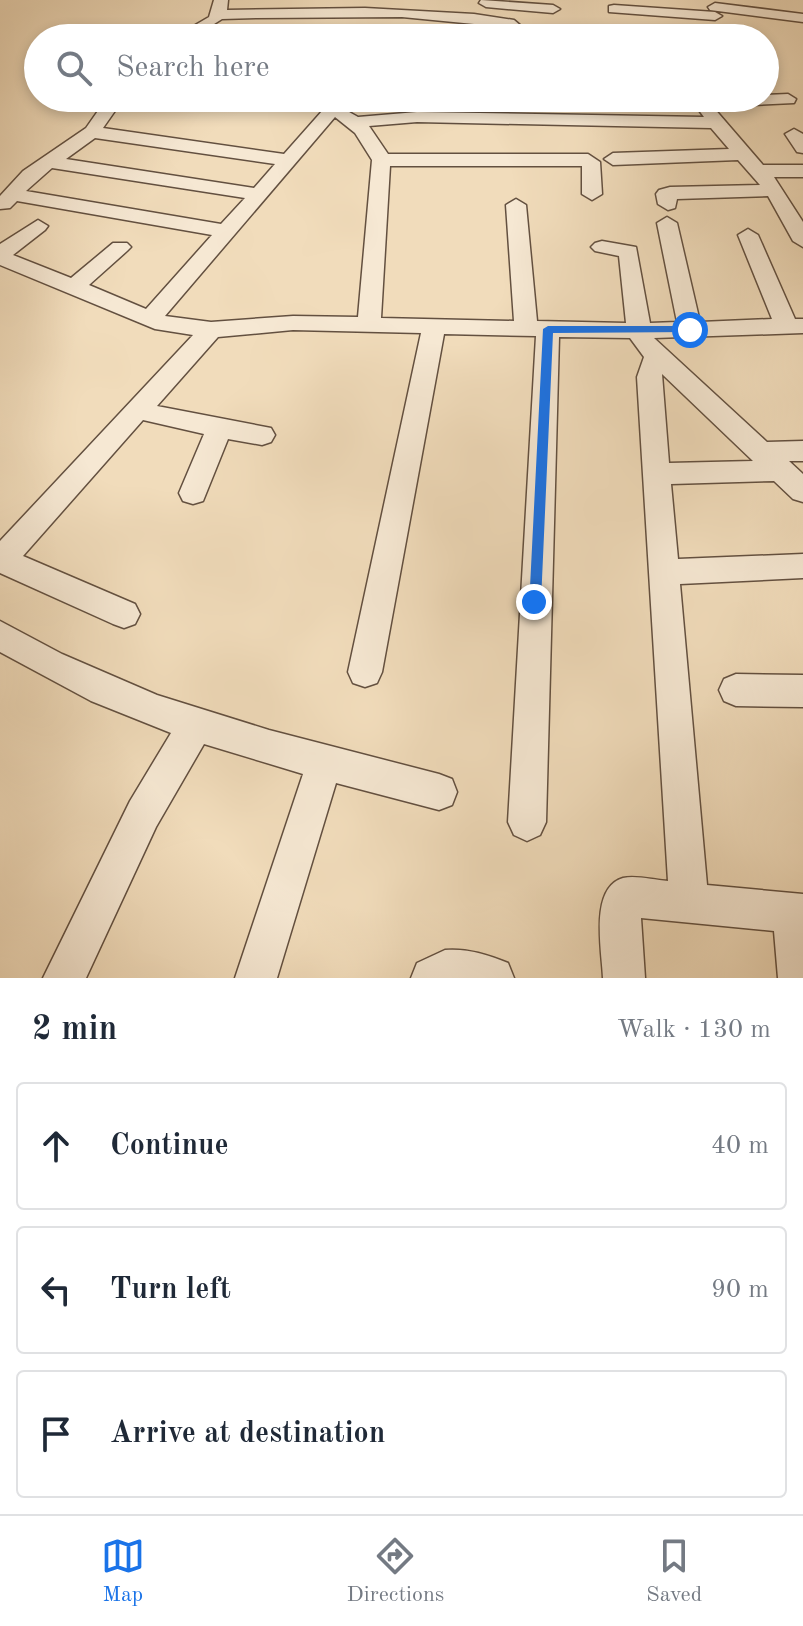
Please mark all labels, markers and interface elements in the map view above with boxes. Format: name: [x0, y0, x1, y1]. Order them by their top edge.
search box: [24, 24, 779, 112]
icon: search: [52, 46, 96, 90]
text: Search here: [116, 53, 270, 83]
route start: [672, 312, 708, 348]
route end: [516, 584, 552, 620]
text: 2 min: [32, 1013, 117, 1047]
text: Walk · 130 m: [617, 1017, 771, 1043]
icon: ahead: [34, 1124, 78, 1168]
text: Continue: [110, 1131, 229, 1161]
text: 40 m: [711, 1133, 769, 1159]
icon: left: [34, 1268, 78, 1312]
text: Turn left: [110, 1275, 231, 1305]
text: 90 m: [711, 1277, 769, 1303]
icon: arrive: [34, 1412, 78, 1456]
text: Arrive at destination: [110, 1419, 385, 1449]
tab: Map: [101, 1534, 145, 1609]
tab: Directions: [347, 1534, 444, 1609]
tab: Saved: [646, 1534, 702, 1609]

